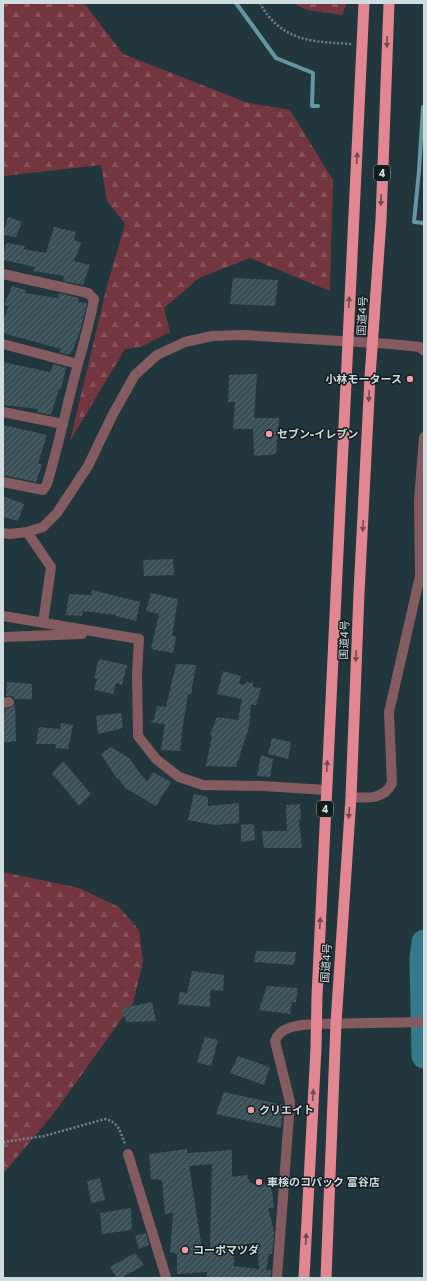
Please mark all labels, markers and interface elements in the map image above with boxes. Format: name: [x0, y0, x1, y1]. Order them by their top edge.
one-way arrow: [384, 36, 391, 48]
one-way arrow: [353, 152, 360, 164]
road number: 4: [374, 165, 390, 181]
one-way arrow: [378, 194, 385, 206]
one-way arrow: [346, 296, 353, 308]
street label: 国道4号: [354, 296, 369, 336]
place label: 小林モータース: [326, 372, 402, 385]
marker: 小林モータース: [405, 374, 415, 384]
one-way arrow: [366, 390, 373, 402]
place label: セブン-イレブン: [277, 427, 358, 440]
marker: セブン-イレブン: [264, 429, 274, 439]
one-way arrow: [359, 520, 366, 532]
street label: 国道4号: [336, 620, 351, 660]
one-way arrow: [353, 650, 360, 662]
one-way arrow: [324, 760, 331, 772]
road number: 4: [317, 801, 333, 817]
one-way arrow: [346, 807, 353, 819]
one-way arrow: [317, 916, 323, 929]
street label: 国道4号: [318, 943, 333, 983]
one-way arrow: [310, 1089, 317, 1101]
place label: クリエイト: [259, 1103, 314, 1116]
marker: クリエイト: [246, 1105, 256, 1115]
place label: 車検のコパック 富谷店: [267, 1175, 380, 1188]
marker: 車検のコパック 富谷店: [254, 1177, 264, 1187]
one-way arrow: [303, 1232, 309, 1245]
place label: コーポマツダ: [193, 1243, 259, 1256]
marker: コーポマツダ: [180, 1245, 190, 1255]

